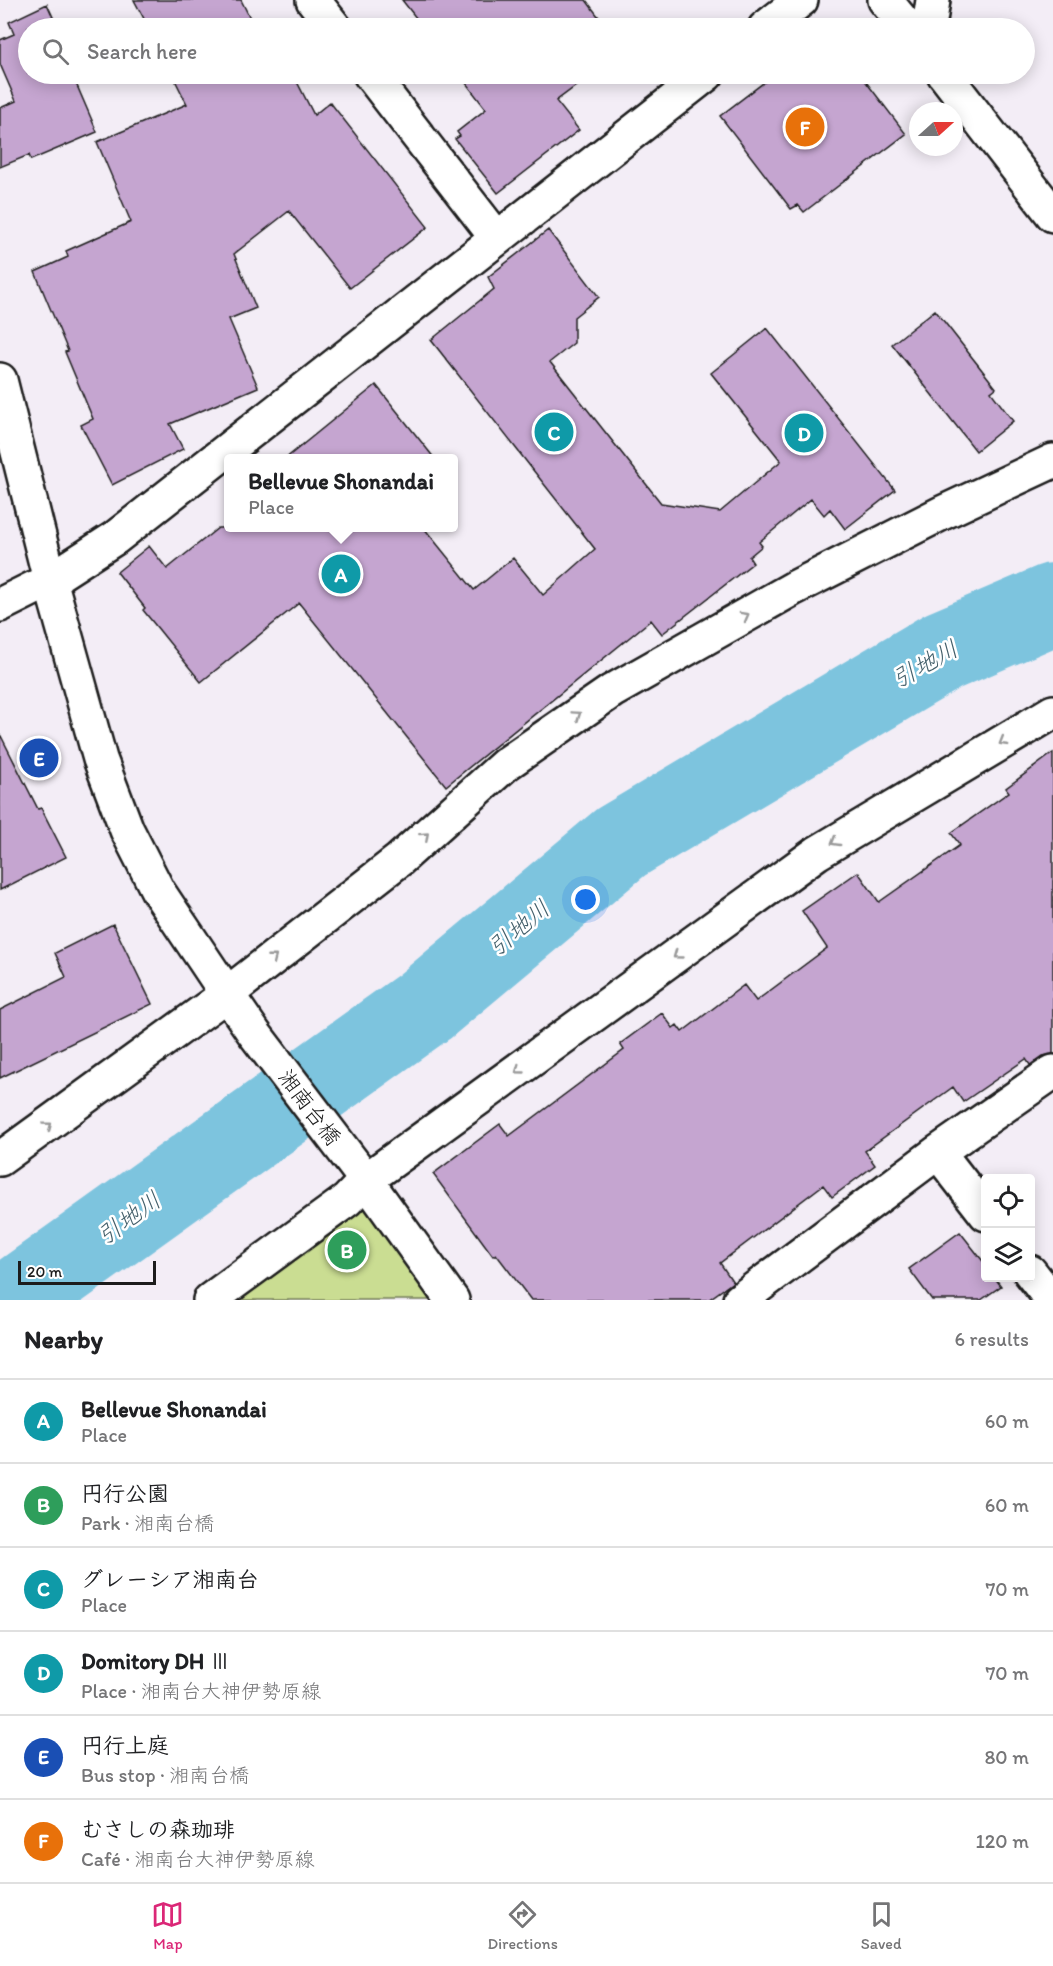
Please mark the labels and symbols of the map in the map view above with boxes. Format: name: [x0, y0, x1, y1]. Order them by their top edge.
north arrow: [909, 102, 963, 156]
pin: F: [786, 104, 824, 150]
pin: C: [534, 410, 574, 454]
pin: D: [784, 410, 824, 456]
pin: A: [322, 552, 360, 596]
one-way arrow: [739, 612, 749, 623]
water label: 引地川: [886, 633, 963, 694]
one-way arrow: [571, 711, 582, 722]
one-way arrow: [999, 735, 1009, 746]
pin: E: [20, 736, 58, 780]
one-way arrow: [418, 832, 429, 843]
one-way arrow: [831, 834, 841, 846]
your location: [571, 885, 600, 914]
water label: 引地川: [482, 893, 556, 962]
one-way arrow: [672, 948, 683, 959]
one-way arrow: [266, 954, 277, 965]
one-way arrow: [514, 1062, 525, 1073]
street label: 湘南台橋: [272, 1064, 347, 1151]
one-way arrow: [41, 1122, 52, 1133]
water label: 引地川: [91, 1185, 166, 1250]
pin: B: [328, 1228, 366, 1272]
scale bar: [18, 1258, 156, 1286]

